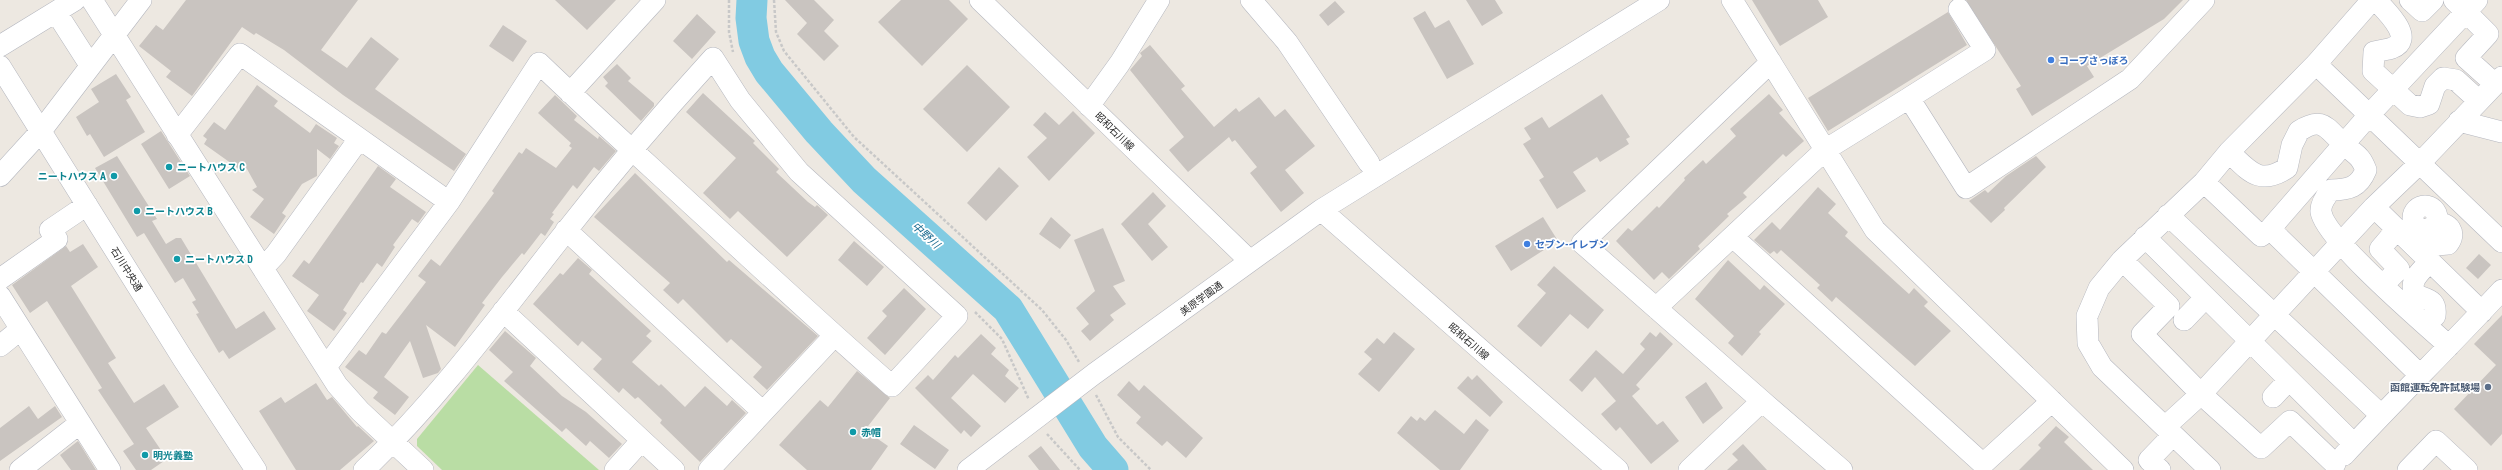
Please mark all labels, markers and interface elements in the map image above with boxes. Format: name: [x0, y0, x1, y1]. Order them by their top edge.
marker: コープさっぽろ: [2046, 55, 2056, 65]
place label: コープさっぽろ: [2059, 55, 2128, 66]
street label: 昭和石川線: [1093, 110, 1136, 153]
marker: ニートハウス C: [164, 162, 174, 172]
place label: ニートハウス C: [177, 162, 245, 173]
place label: ニートハウス A: [38, 171, 106, 182]
marker: ニートハウス A: [109, 171, 119, 181]
marker: ニートハウス B: [132, 206, 142, 216]
place label: ニートハウス B: [145, 206, 213, 217]
water label: 中野川: [909, 220, 943, 252]
marker: セブン-イレブン: [1522, 239, 1532, 249]
place label: セブン-イレブン: [1535, 239, 1609, 250]
street label: 石川中央通: [109, 245, 144, 293]
marker: ニートハウス D: [172, 254, 182, 264]
place label: ニートハウス D: [185, 254, 253, 265]
street label: 美原学園通: [1178, 279, 1225, 318]
street label: 昭和石川線: [1446, 321, 1491, 362]
place label: 函館運転免許試験場: [2390, 382, 2480, 393]
marker: 函館運転免許試験場: [2483, 382, 2493, 392]
marker: 赤帽: [848, 427, 858, 437]
place label: 赤帽: [861, 427, 881, 438]
marker: 明光義塾: [140, 450, 150, 460]
place label: 明光義塾: [153, 450, 193, 461]

